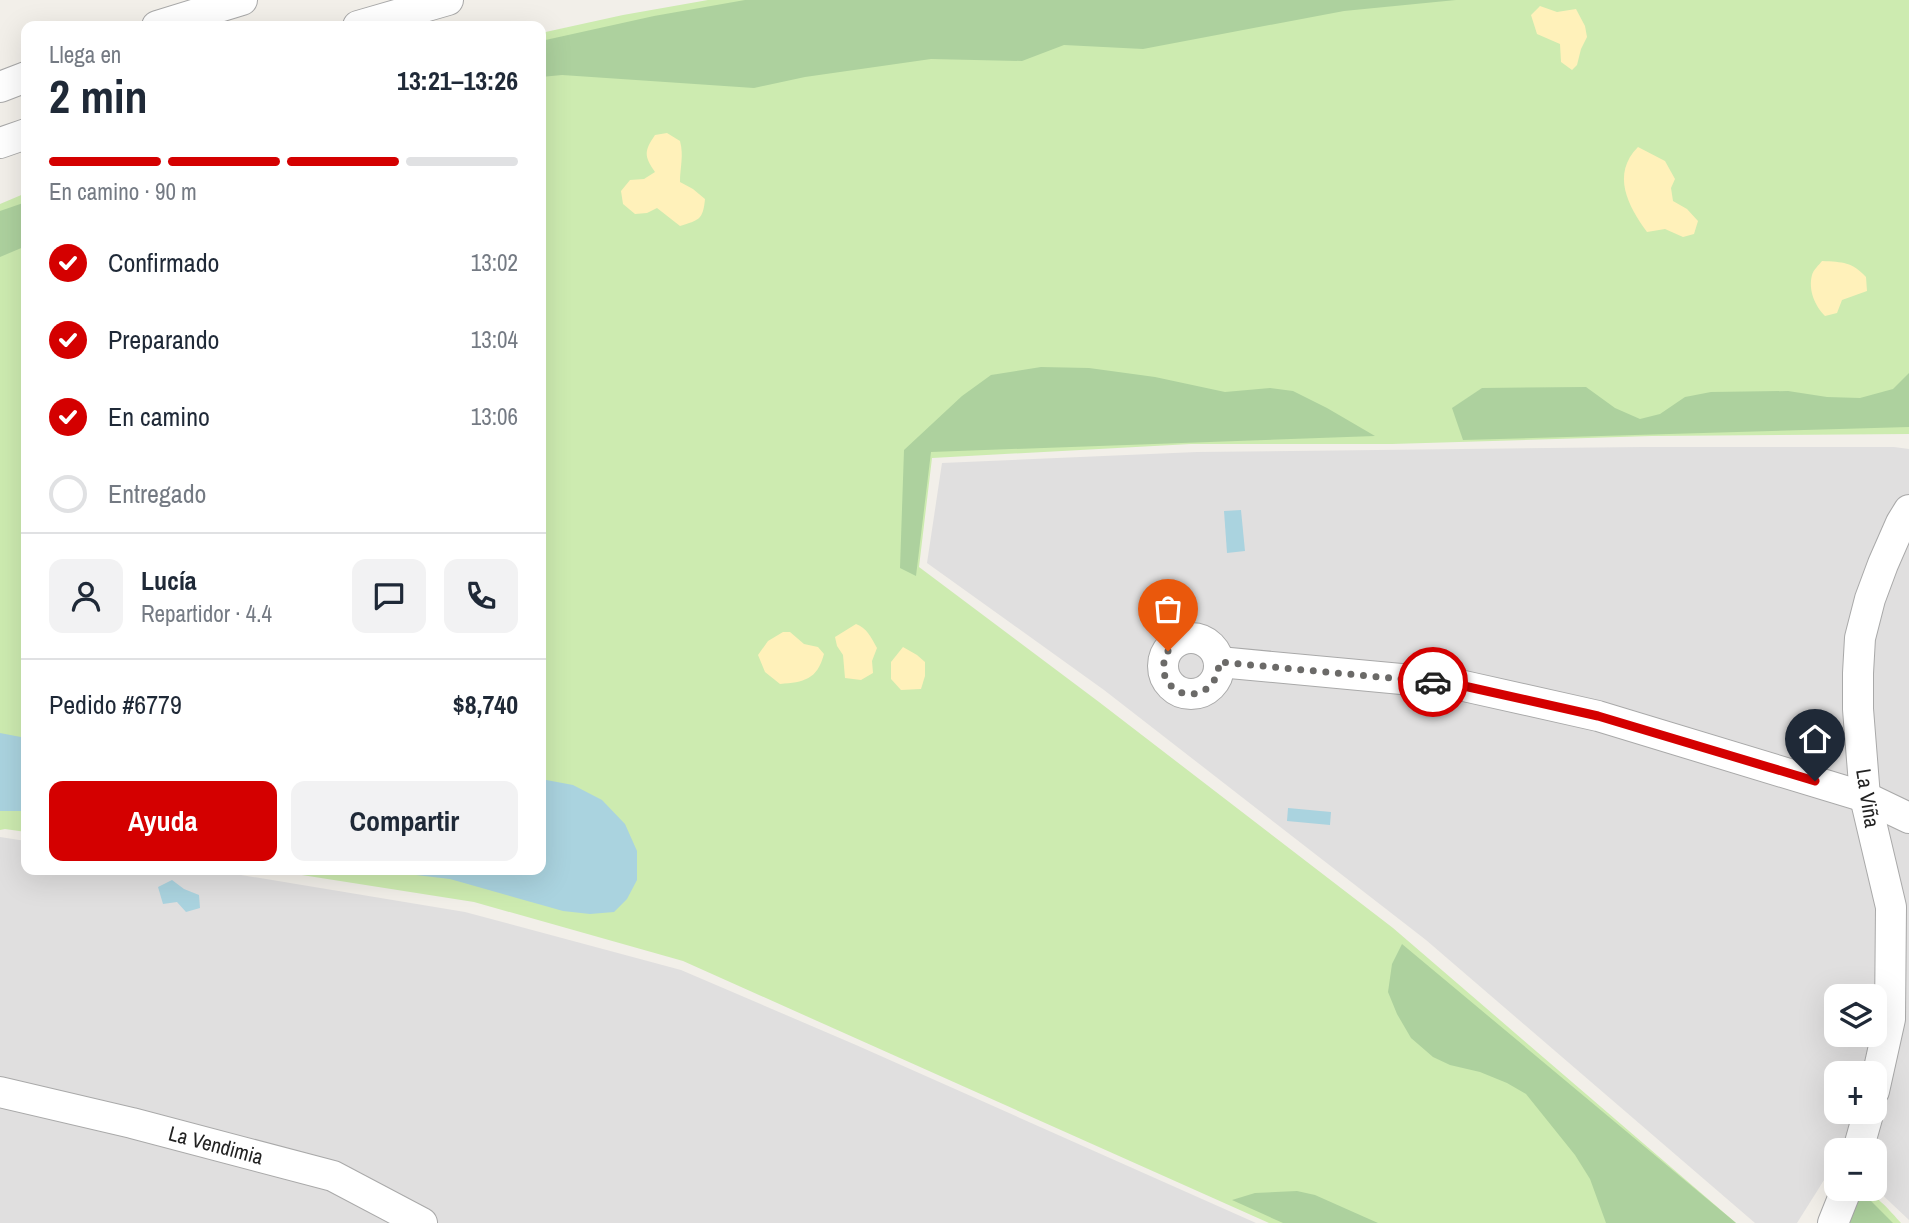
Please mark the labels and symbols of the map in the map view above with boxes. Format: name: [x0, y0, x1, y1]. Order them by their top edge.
pin: [1138, 579, 1198, 651]
courier: [1398, 647, 1468, 717]
pin: [1785, 709, 1845, 781]
street label: La Viña: [1849, 767, 1887, 830]
street label: La Vendimia: [166, 1118, 267, 1172]

